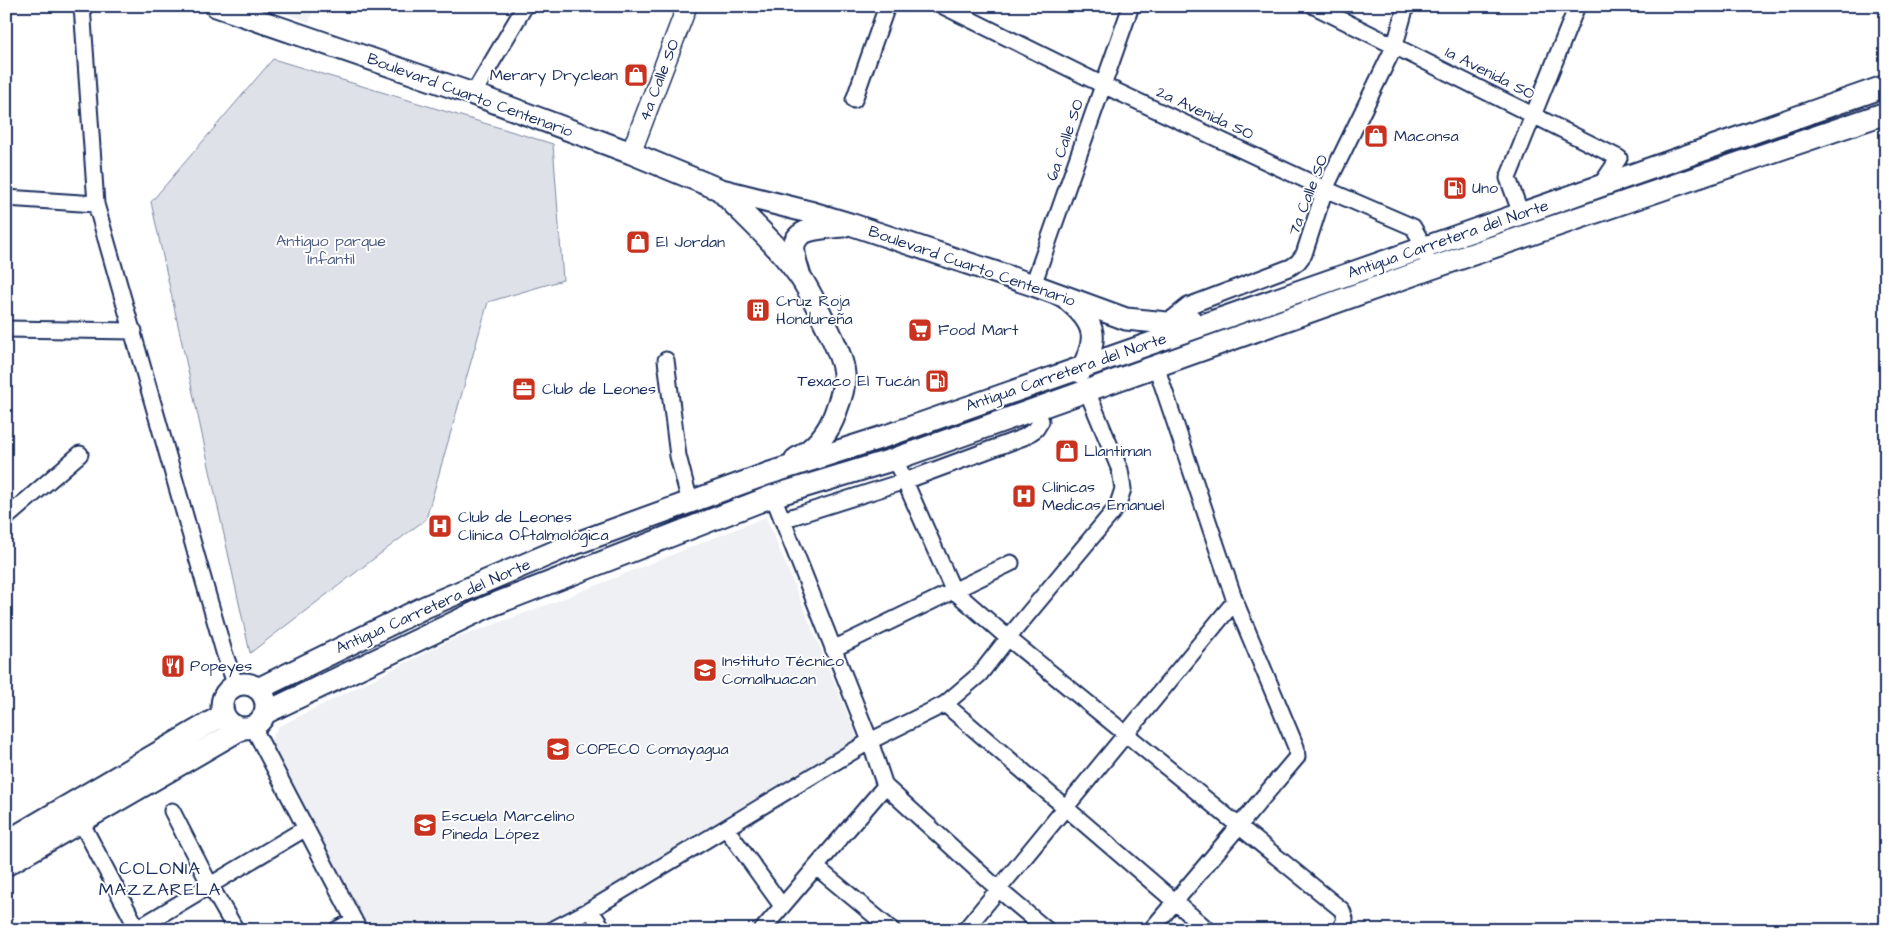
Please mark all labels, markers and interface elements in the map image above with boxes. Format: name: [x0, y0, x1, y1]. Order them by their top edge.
street label: 4a Calle SO: [633, 36, 685, 124]
street label: 1a Avenida SO: [1441, 41, 1539, 105]
street label: Boulevard Cuarto Centenario: [364, 47, 576, 143]
shop icon: Merary Dryclean: [623, 62, 649, 88]
place label: Merary Dryclean: [490, 64, 618, 87]
street label: 2a Avenida SO: [1153, 81, 1258, 145]
street label: 6a Calle SO: [1041, 96, 1089, 184]
shop icon: Maconsa: [1363, 123, 1389, 149]
place label: Maconsa: [1394, 125, 1459, 147]
street label: 7a Calle SO: [1283, 151, 1334, 239]
fuel station icon: Uno: [1442, 175, 1468, 201]
place label: Uno: [1472, 177, 1498, 199]
street label: Antigua Carretera del Norte: [1345, 194, 1552, 285]
street label: Boulevard Cuarto Centenario: [866, 220, 1078, 312]
shop icon: El Jordan: [625, 229, 651, 255]
park label: Antiguo parque Infantil: [276, 230, 386, 270]
place label: El Jordan: [656, 231, 725, 253]
place label: Cruz Roja Hondureña: [776, 290, 853, 330]
building icon: Cruz Roja Hondureña: [745, 297, 771, 323]
supermarket icon: Food Mart: [907, 317, 933, 343]
place label: Food Mart: [938, 319, 1019, 341]
street label: Antigua Carretera del Norte: [963, 327, 1170, 418]
fuel station icon: Texaco El Tucán: [924, 368, 950, 394]
place label: Texaco El Tucán: [797, 370, 920, 392]
office icon: Club de Leones: [511, 376, 537, 402]
place label: Club de Leones: [542, 378, 656, 400]
shop icon: Llantiman: [1054, 438, 1080, 464]
place label: Llantiman: [1084, 440, 1151, 462]
place label: Clínicas Medicas Emanuel: [1042, 476, 1165, 516]
hospital icon: Clínicas Medicas Emanuel: [1011, 483, 1037, 509]
place label: Club de Leones Clínica Oftalmológica: [458, 506, 609, 547]
hospital icon: Club de Leones Clínica Oftalmológica: [427, 513, 453, 539]
street label: Antigua Carretera del Norte: [332, 553, 535, 660]
place label: Instituto Técnico Comalhuacan: [722, 650, 844, 690]
restaurant icon: Popeyes: [160, 653, 186, 679]
place label: Popeyes: [190, 655, 252, 678]
school or university icon: Instituto Técnico Comalhuacan: [692, 657, 718, 683]
school or university icon: COPECO Comayagua: [545, 736, 571, 762]
place label: COPECO Comayagua: [576, 738, 729, 761]
place label: Escuela Marcelino Pineda López: [442, 805, 574, 845]
school or university icon: Escuela Marcelino Pineda López: [412, 812, 438, 838]
district label: COLONIA MAZZARELA: [99, 856, 221, 902]

